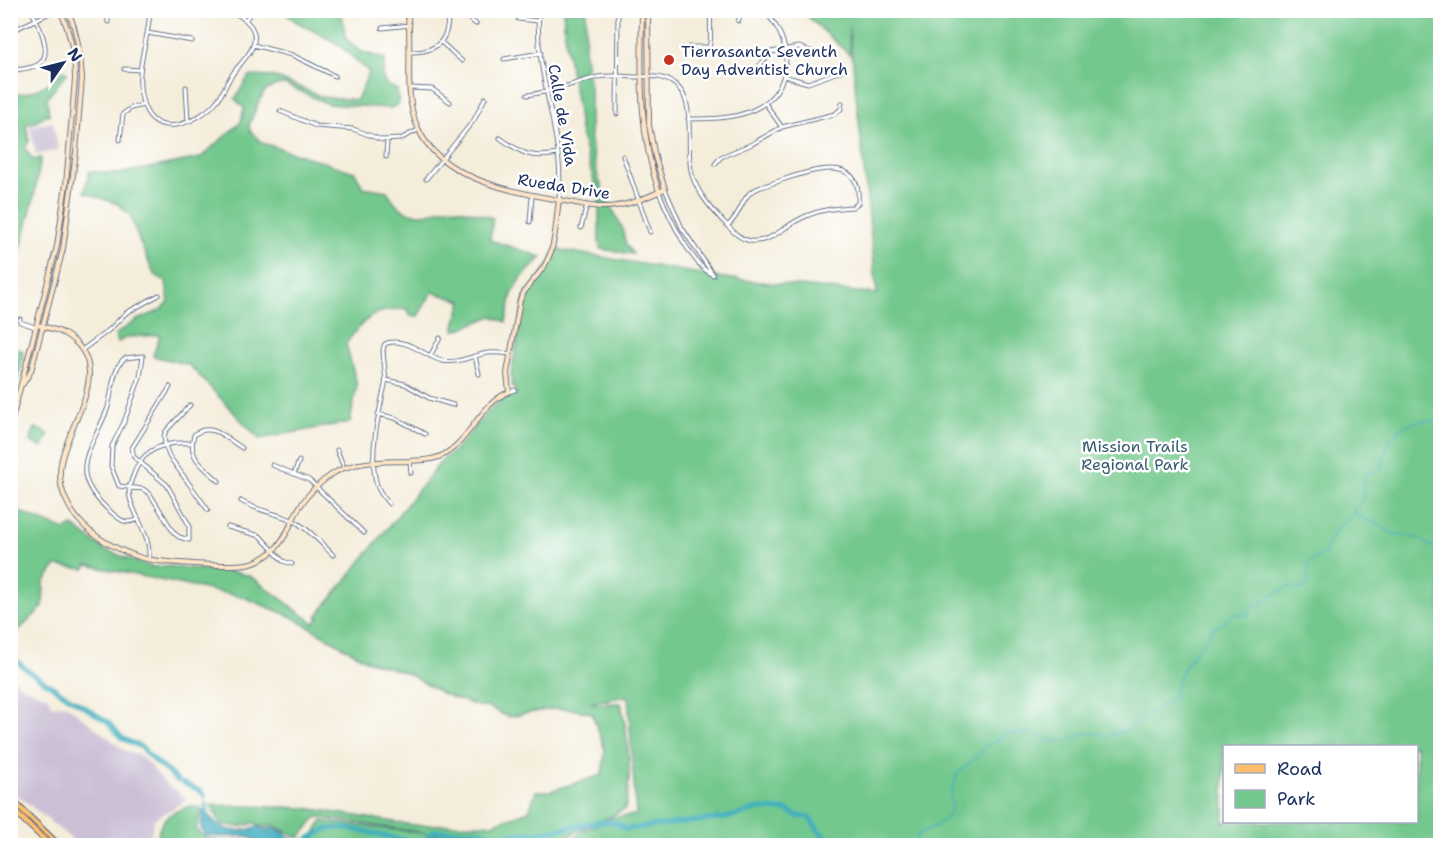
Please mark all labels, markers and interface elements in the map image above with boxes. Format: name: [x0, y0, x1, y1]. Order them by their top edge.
north arrow: [33, 33, 93, 93]
place label: Tierrasanta Seventh Day Adventist Church: [681, 41, 848, 80]
text: N: [63, 43, 87, 66]
marker: Tierrasanta Seventh Day Adventist Church: [662, 53, 676, 67]
street label: Calle de Vida: [543, 62, 582, 168]
street label: Rueda Drive: [516, 169, 612, 204]
park label: Mission Trails Regional Park: [1081, 436, 1189, 475]
legend: [1223, 745, 1418, 823]
text: Road: [1277, 757, 1322, 781]
text: Park: [1277, 787, 1316, 811]

